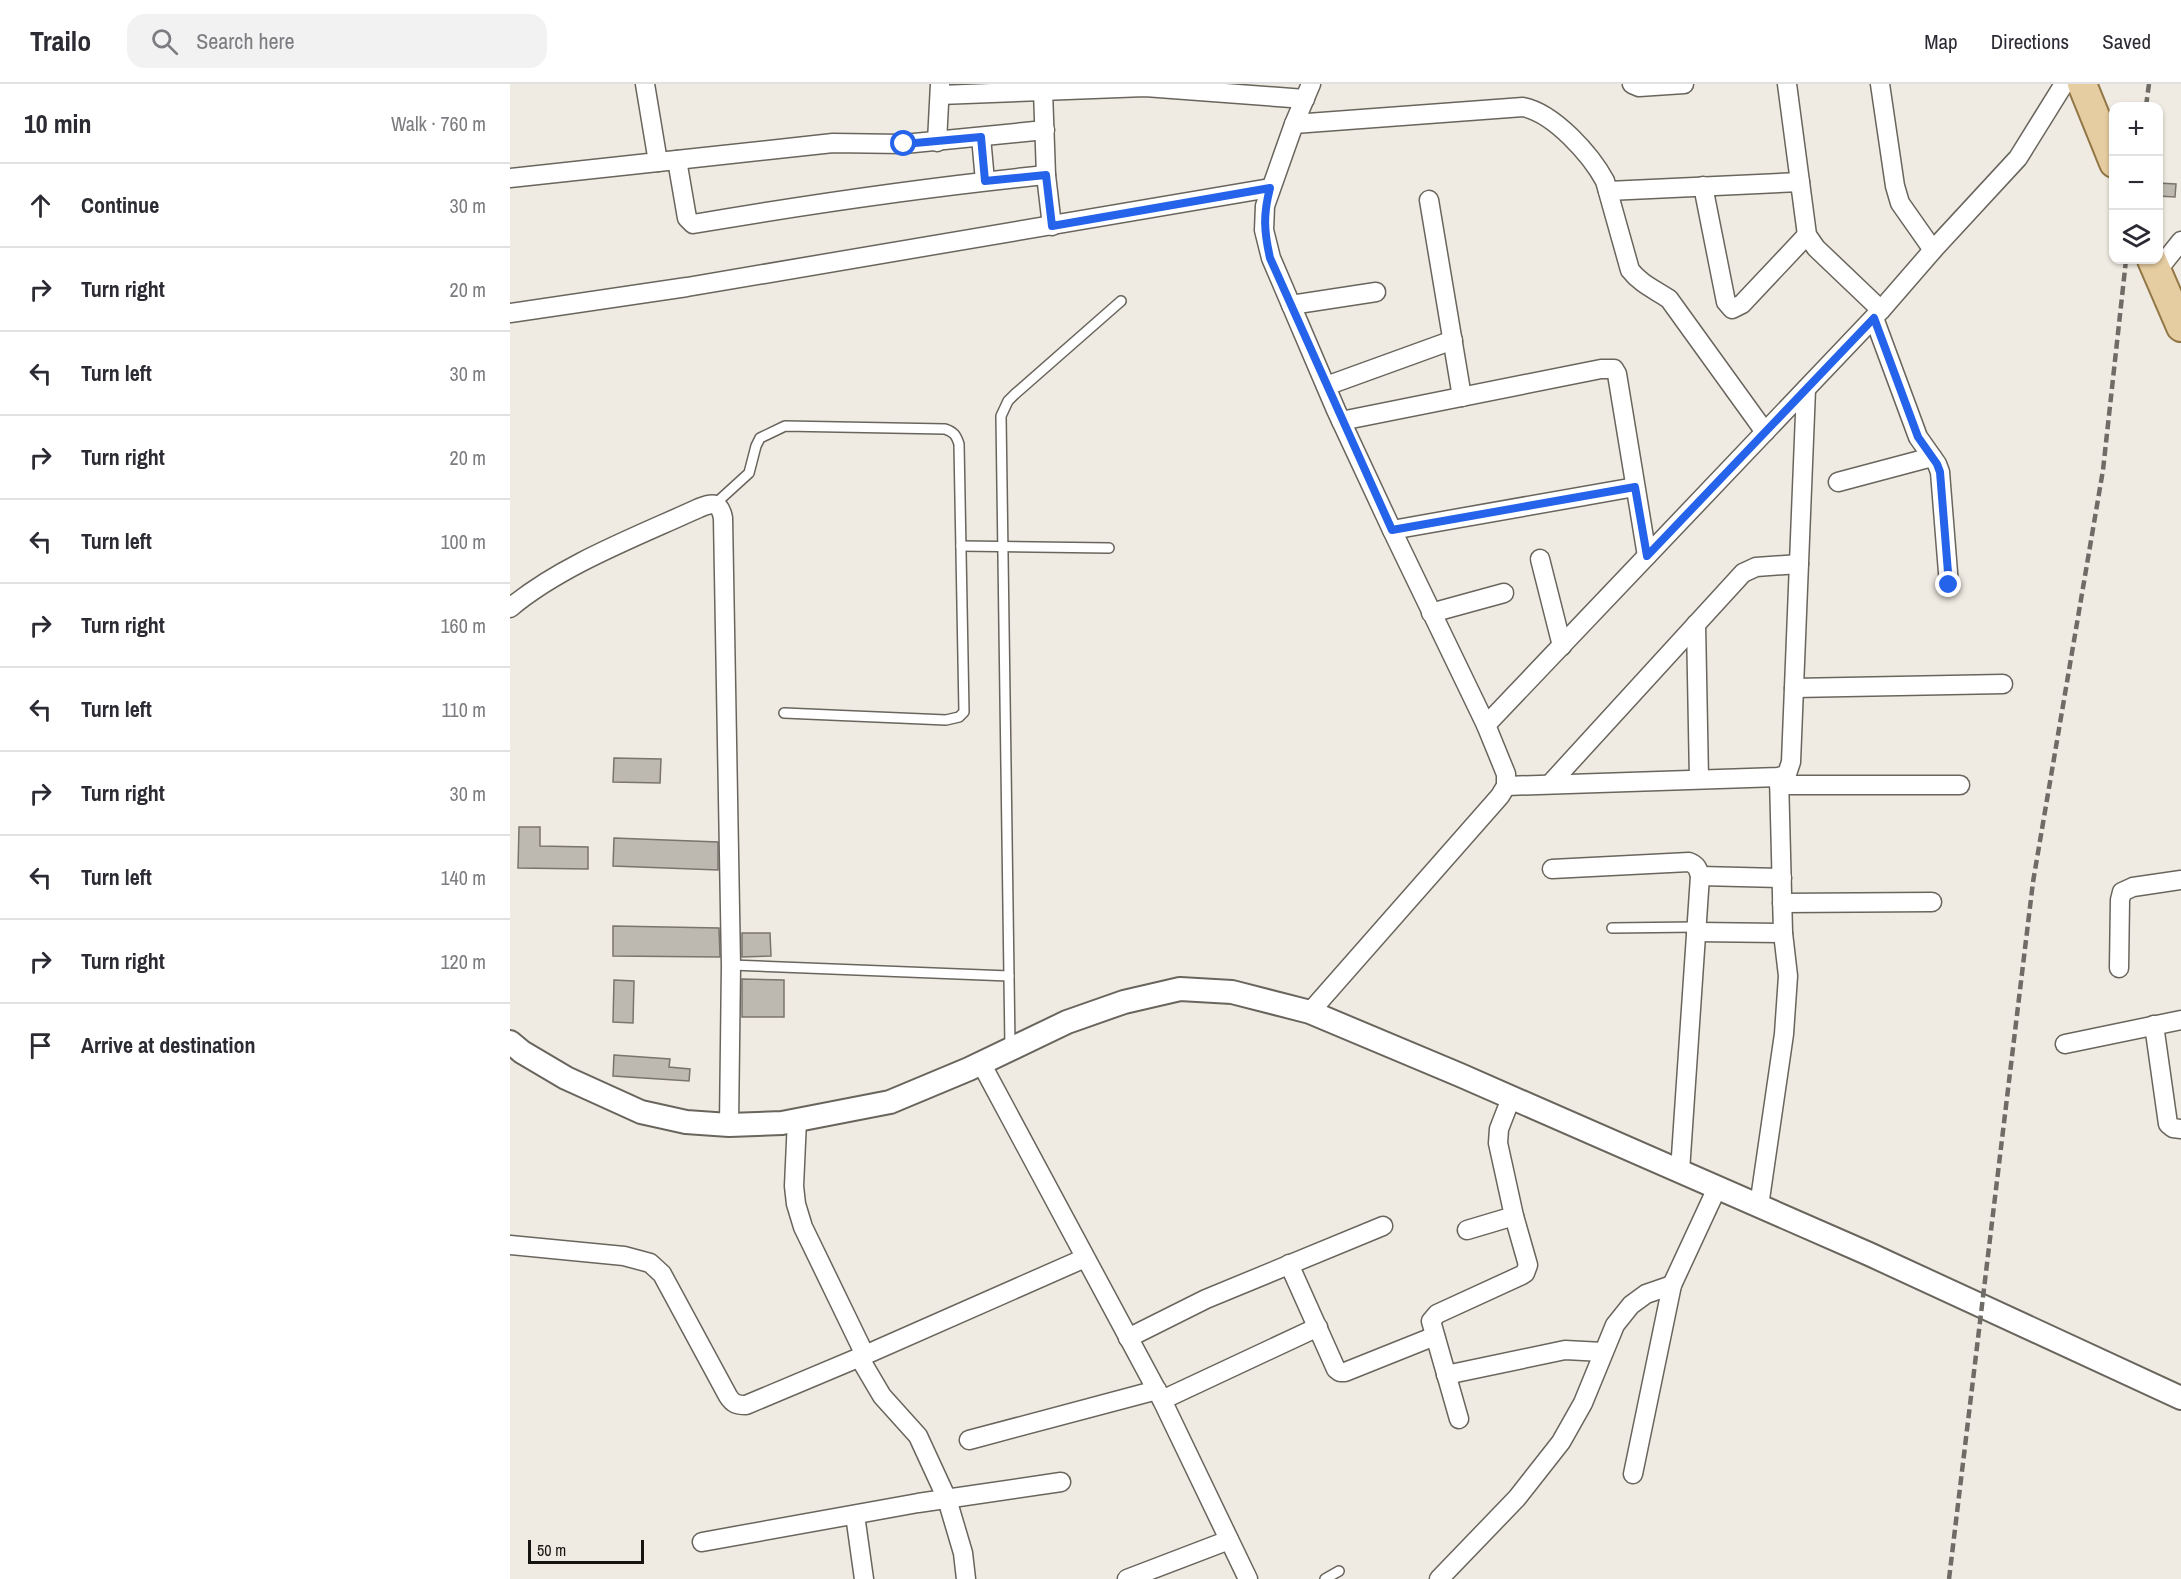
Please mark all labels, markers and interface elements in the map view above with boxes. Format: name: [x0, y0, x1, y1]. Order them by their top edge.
search box: [127, 14, 547, 68]
text: Trailo: [30, 22, 91, 60]
icon: search: [148, 25, 181, 58]
text: Search here: [196, 26, 295, 56]
text: Map: [1924, 27, 1958, 56]
text: Directions: [1991, 27, 2069, 56]
text: Saved: [2102, 27, 2151, 56]
map controls: [2109, 102, 2163, 264]
button: +: [2109, 102, 2163, 156]
text: 10 min: [24, 106, 92, 141]
text: Walk · 760 m: [391, 110, 486, 137]
route start: [890, 130, 916, 156]
button: −: [2109, 156, 2163, 210]
icon: ahead: [24, 189, 57, 222]
text: Continue: [81, 190, 159, 220]
text: 30 m: [450, 192, 486, 219]
button: layers: [2109, 210, 2163, 264]
icon: right: [24, 273, 57, 306]
text: Turn right: [81, 274, 165, 304]
text: 20 m: [450, 276, 486, 303]
icon: left: [24, 357, 57, 390]
text: Turn left: [81, 358, 152, 388]
text: 30 m: [450, 360, 486, 387]
icon: right: [24, 441, 57, 474]
text: Turn right: [81, 442, 165, 472]
text: 20 m: [450, 444, 486, 471]
icon: left: [24, 525, 57, 558]
text: Turn left: [81, 526, 152, 556]
text: 100 m: [440, 528, 486, 555]
route end: [1935, 571, 1961, 597]
icon: right: [24, 609, 57, 642]
text: Turn right: [81, 610, 165, 640]
text: 160 m: [440, 612, 486, 639]
icon: left: [24, 693, 57, 726]
text: Turn left: [81, 694, 152, 724]
text: 110 m: [442, 696, 486, 723]
icon: right: [24, 777, 57, 810]
text: Turn right: [81, 778, 165, 808]
text: 30 m: [450, 780, 486, 807]
icon: left: [24, 861, 57, 894]
text: Turn left: [81, 862, 152, 892]
text: 140 m: [440, 864, 486, 891]
icon: right: [24, 945, 57, 978]
text: Turn right: [81, 946, 165, 976]
text: 120 m: [440, 948, 486, 975]
icon: arrive: [24, 1029, 57, 1062]
text: Arrive at destination: [81, 1030, 255, 1060]
scale bar: [528, 1537, 644, 1564]
text: 50 m: [537, 1539, 566, 1561]

